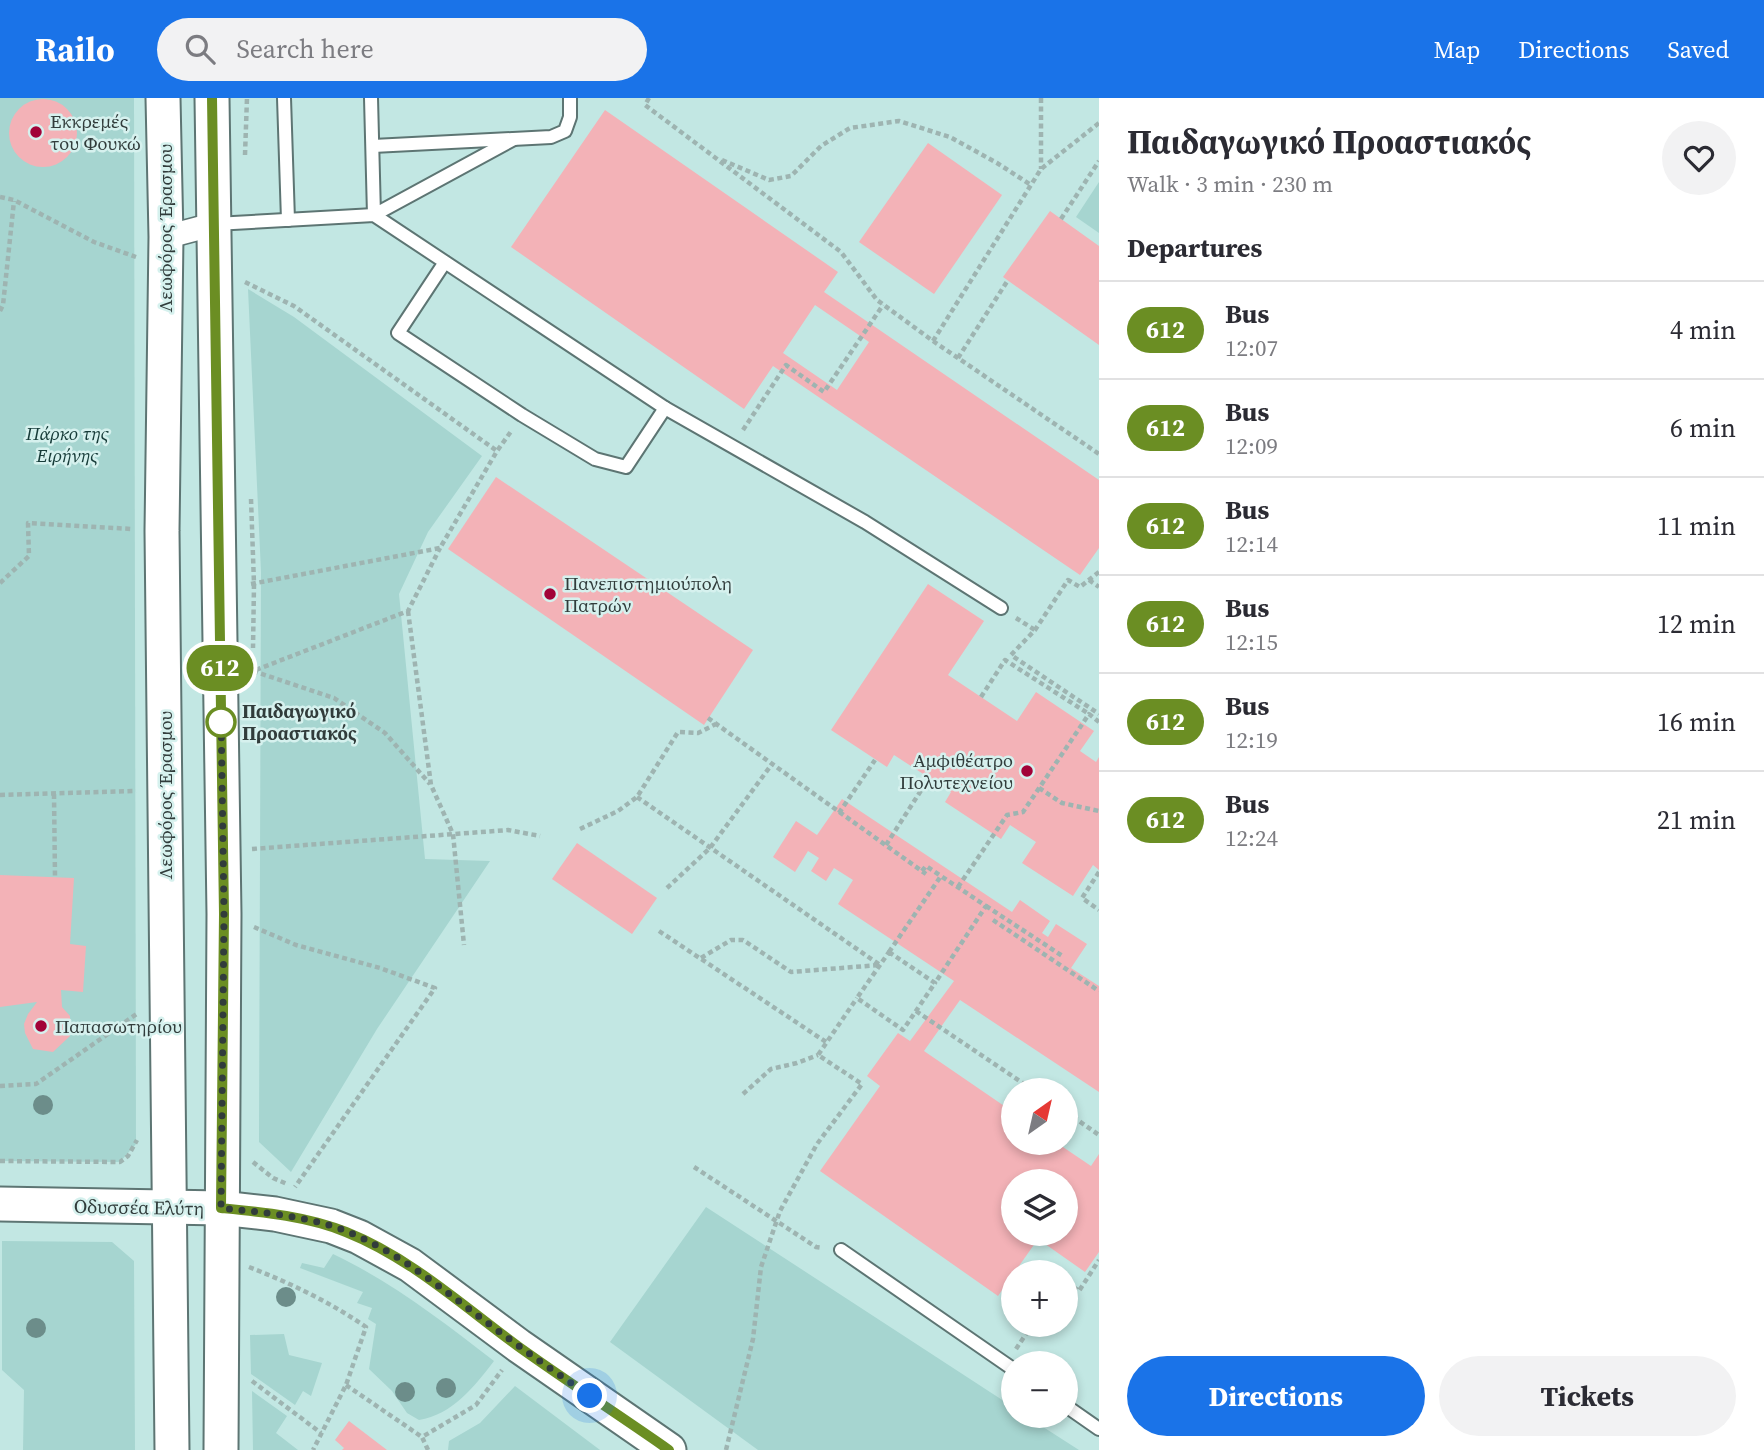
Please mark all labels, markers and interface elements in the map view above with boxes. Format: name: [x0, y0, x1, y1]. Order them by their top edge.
search box: [157, 18, 647, 81]
text: Railo: [35, 27, 115, 72]
icon: search: [181, 30, 219, 68]
text: Search here: [237, 31, 374, 67]
text: Map: [1433, 33, 1480, 66]
text: Directions: [1518, 33, 1629, 66]
text: Saved: [1667, 33, 1729, 66]
place label: Εκκρεμές του Φουκώ: [50, 108, 141, 156]
text: Παιδαγωγικό Προαστιακός: [1127, 119, 1532, 164]
button: heart: [1662, 121, 1736, 195]
marker: Εκκρεμές του Φουκώ: [28, 124, 44, 140]
street label: Λεωφόρος Έρασμου: [152, 144, 178, 312]
text: Walk · 3 min · 230 m: [1127, 168, 1333, 200]
text: Departures: [1127, 230, 1262, 266]
text: Bus: [1225, 296, 1269, 332]
text: 4 min: [1670, 312, 1736, 348]
text: 612: [1146, 313, 1185, 346]
text: 12:07: [1225, 332, 1278, 364]
text: Bus: [1225, 394, 1269, 430]
text: 6 min: [1670, 410, 1736, 446]
text: 612: [1146, 411, 1185, 444]
park label: Πάρκο της Ειρήνης: [25, 420, 110, 468]
text: 12:09: [1225, 430, 1278, 462]
text: Bus: [1225, 492, 1269, 528]
text: 11 min: [1657, 508, 1736, 544]
text: 612: [1146, 509, 1185, 542]
text: 12:14: [1225, 528, 1278, 560]
place label: Πανεπιστημιούπολη Πατρών: [564, 570, 732, 618]
marker: Πανεπιστημιούπολη Πατρών: [542, 586, 558, 602]
text: Bus: [1225, 590, 1269, 626]
text: 12 min: [1657, 606, 1736, 642]
text: 612: [1146, 607, 1185, 640]
text: 12:15: [1225, 626, 1278, 658]
line badge: 612: [180, 645, 260, 691]
text: 612: [200, 651, 240, 684]
text: Bus: [1225, 688, 1269, 724]
place label: Παιδαγωγικό Προαστιακός: [242, 698, 357, 746]
text: 16 min: [1657, 704, 1736, 740]
text: 612: [1146, 705, 1185, 738]
marker: Παιδαγωγικό Προαστιακός: [206, 707, 236, 737]
street label: Λεωφόρος Έρασμου: [152, 711, 178, 879]
text: 12:19: [1225, 724, 1278, 756]
place label: Αμφιθέατρο Πολυτεχνείου: [899, 747, 1013, 795]
marker: Αμφιθέατρο Πολυτεχνείου: [1019, 763, 1035, 779]
text: Bus: [1225, 786, 1269, 822]
text: 21 min: [1657, 802, 1736, 838]
text: 612: [1146, 803, 1185, 836]
text: 12:24: [1225, 822, 1278, 854]
place label: Παπασωτηρίου: [55, 1013, 182, 1039]
marker: Παπασωτηρίου: [33, 1018, 49, 1034]
north arrow: [1001, 1078, 1078, 1155]
map controls: [1001, 1078, 1078, 1428]
button: layers: [1001, 1169, 1078, 1246]
street label: Οδυσσέα Ελύτη: [74, 1193, 204, 1221]
button: +: [1001, 1260, 1078, 1337]
button: −: [1001, 1351, 1078, 1428]
button: Directions: [1127, 1356, 1425, 1436]
button: Tickets: [1439, 1356, 1736, 1436]
your location: [572, 1378, 607, 1413]

